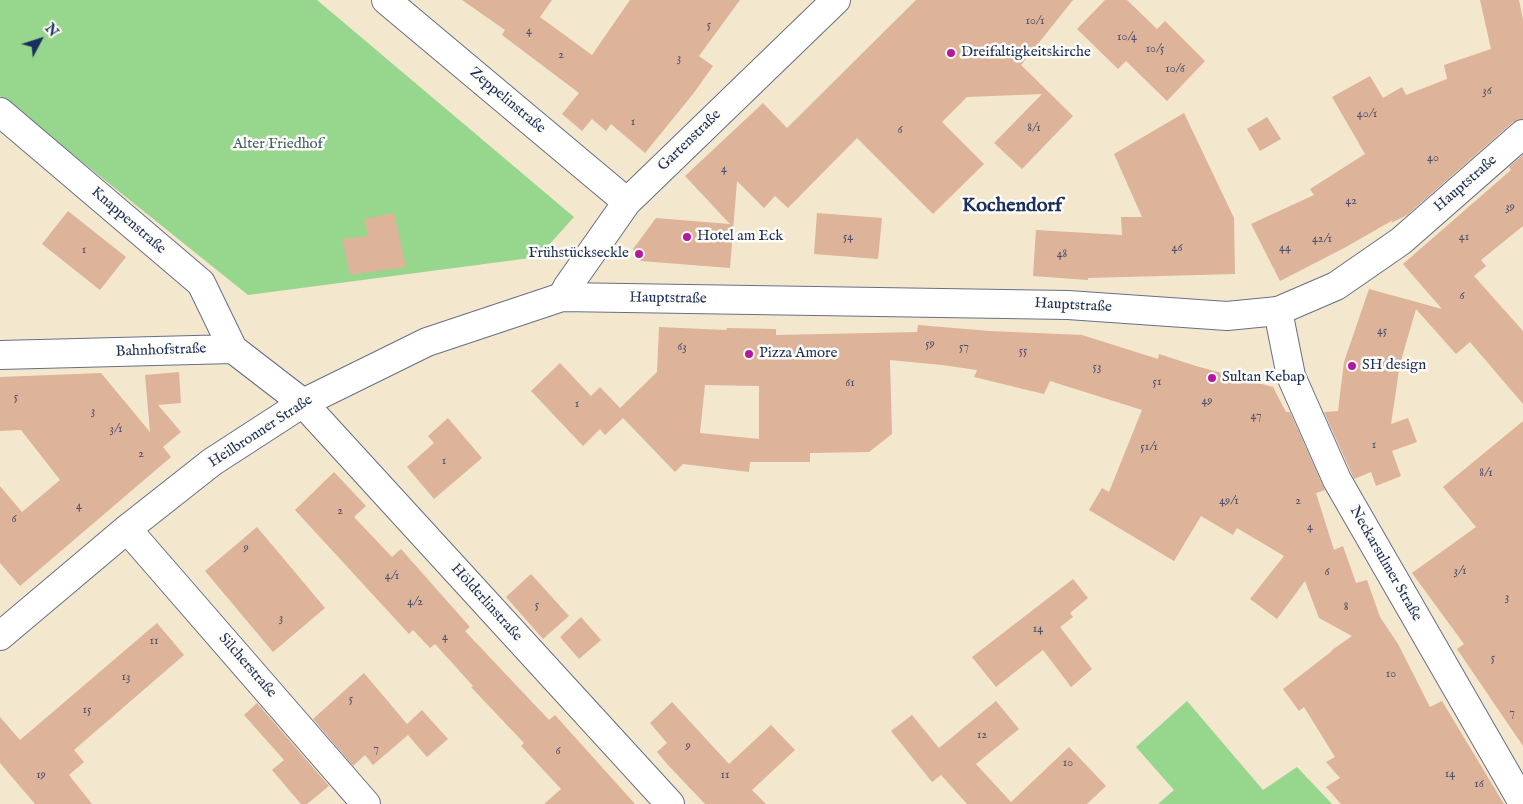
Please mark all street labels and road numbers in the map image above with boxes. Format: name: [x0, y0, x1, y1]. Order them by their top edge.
street label: Zeppelinstraße: [465, 64, 549, 138]
street label: Gartenstraße: [655, 106, 725, 176]
street label: Hauptstraße: [1431, 152, 1501, 216]
street label: Knappenstraße: [87, 184, 169, 258]
street label: Hauptstraße: [629, 289, 707, 309]
street label: Hauptstraße: [1034, 295, 1112, 317]
street label: Bahnhofstraße: [115, 340, 207, 362]
street label: Heilbronner Straße: [206, 392, 316, 472]
street label: Neckarsulmer Straße: [1345, 503, 1425, 625]
street label: Hölderlinstraße: [446, 560, 526, 646]
street label: Silcherstraße: [214, 630, 280, 702]

